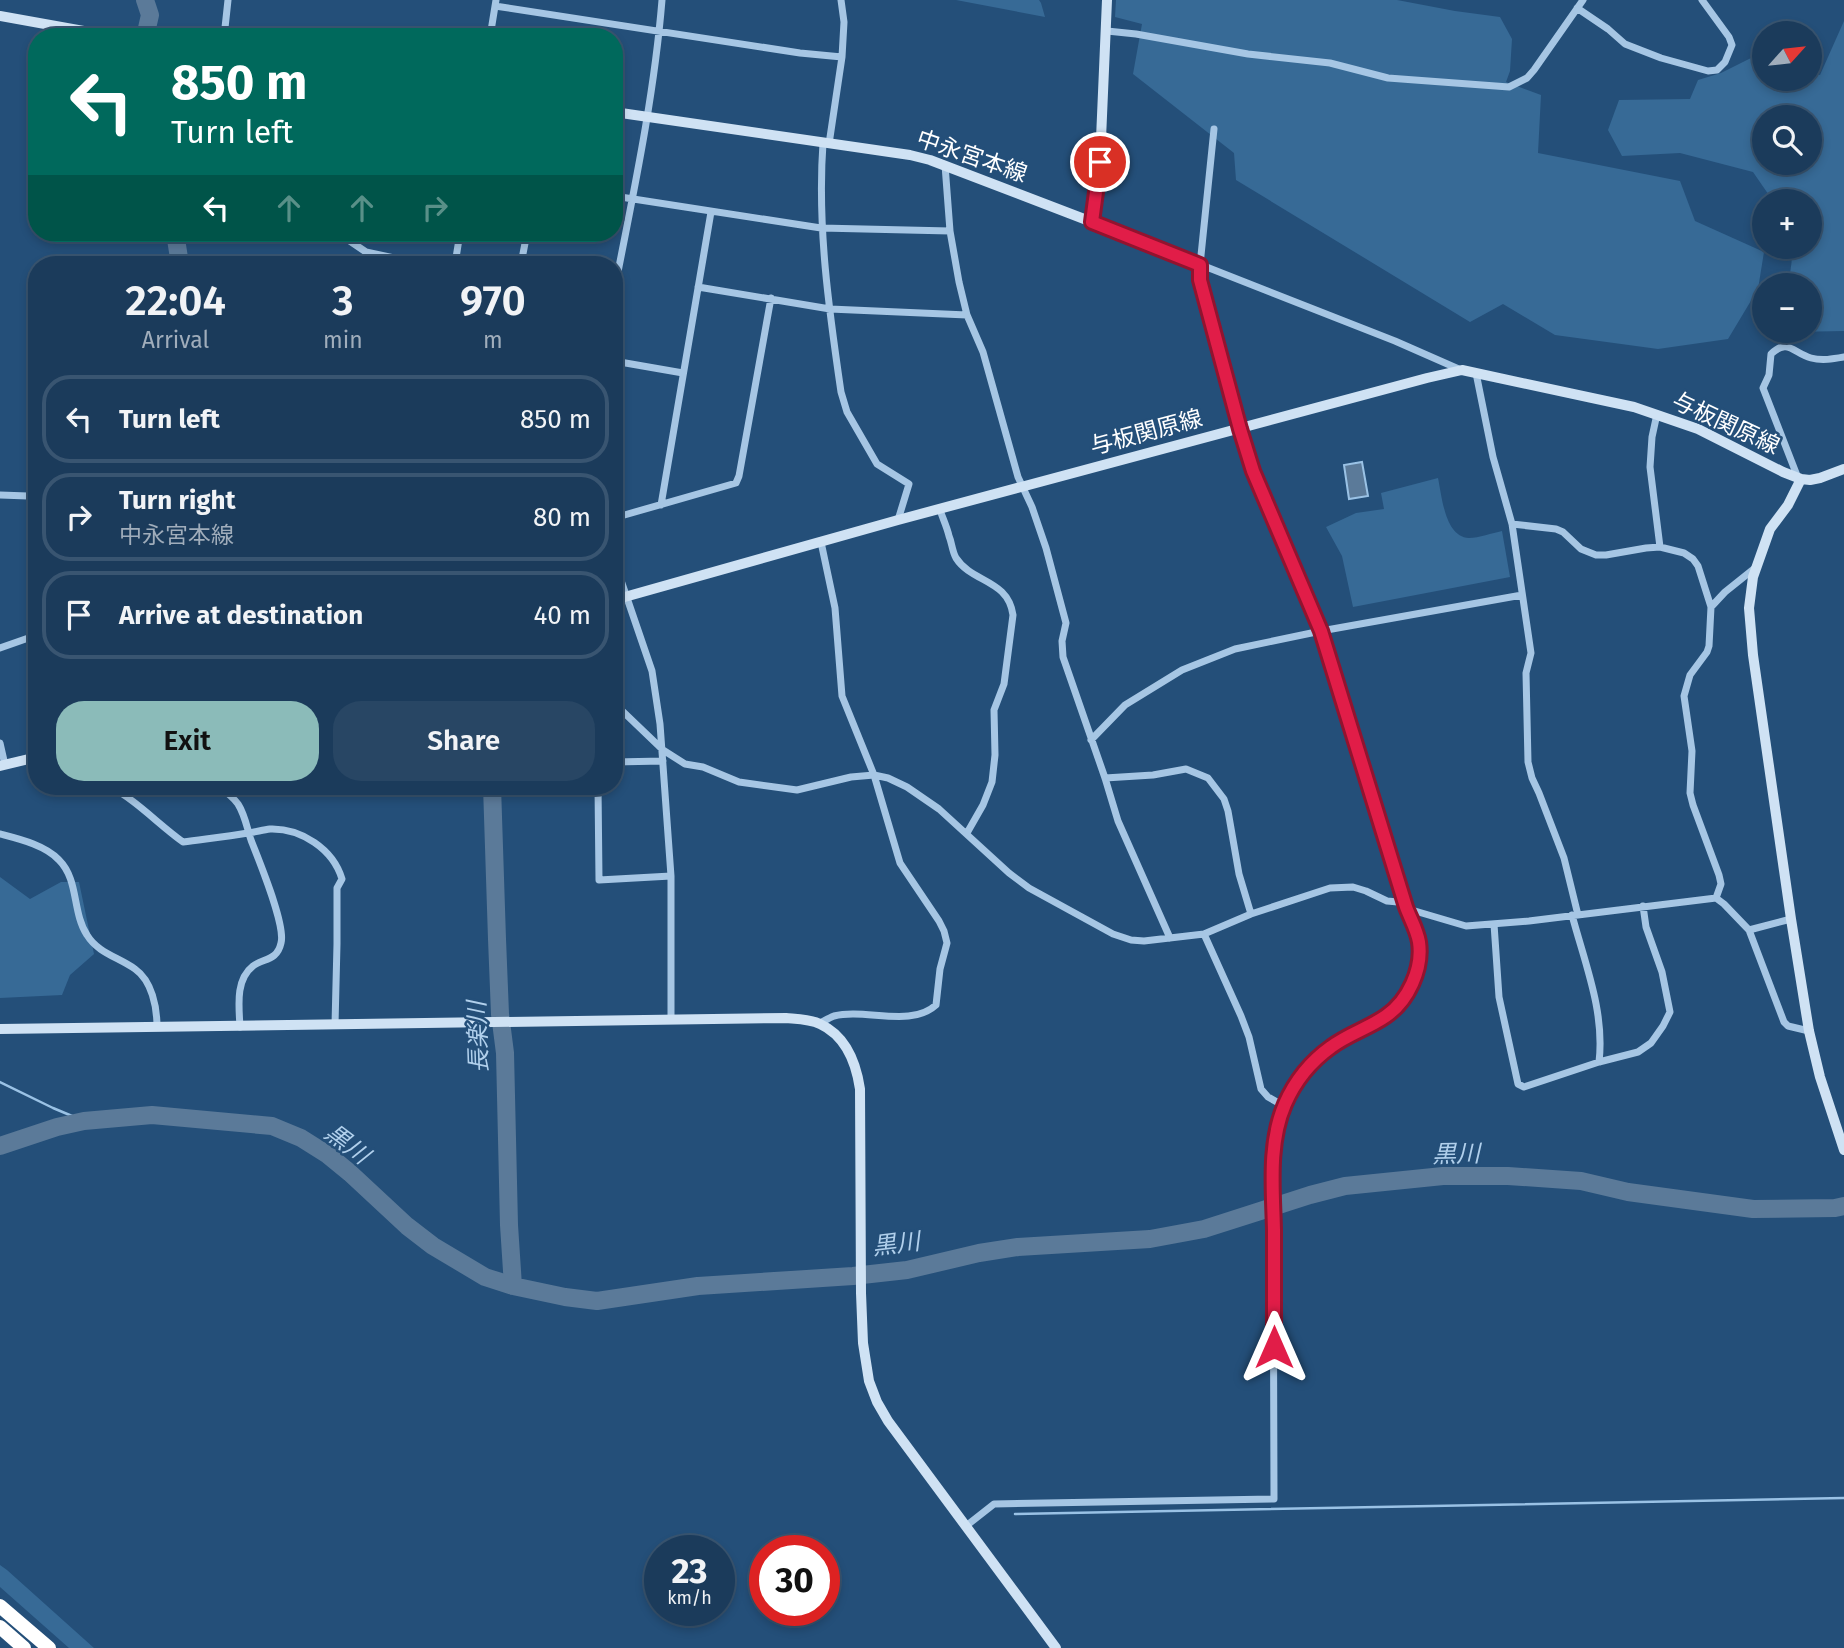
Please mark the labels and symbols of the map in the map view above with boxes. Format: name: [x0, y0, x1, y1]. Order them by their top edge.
north arrow: [1752, 21, 1822, 91]
street label: 中永宮本線: [913, 124, 1031, 188]
pin: [1070, 132, 1130, 192]
street label: 与板関原線: [1668, 386, 1784, 460]
street label: 与板関原線: [1087, 404, 1205, 460]
water label: 長楽川: [463, 998, 493, 1073]
water label: 黒川: [319, 1118, 377, 1171]
water label: 黒川: [1432, 1140, 1483, 1168]
water label: 黒川: [870, 1227, 925, 1261]
position arrow: [1237, 1310, 1311, 1384]
speed limit sign: 30: [749, 1535, 840, 1626]

